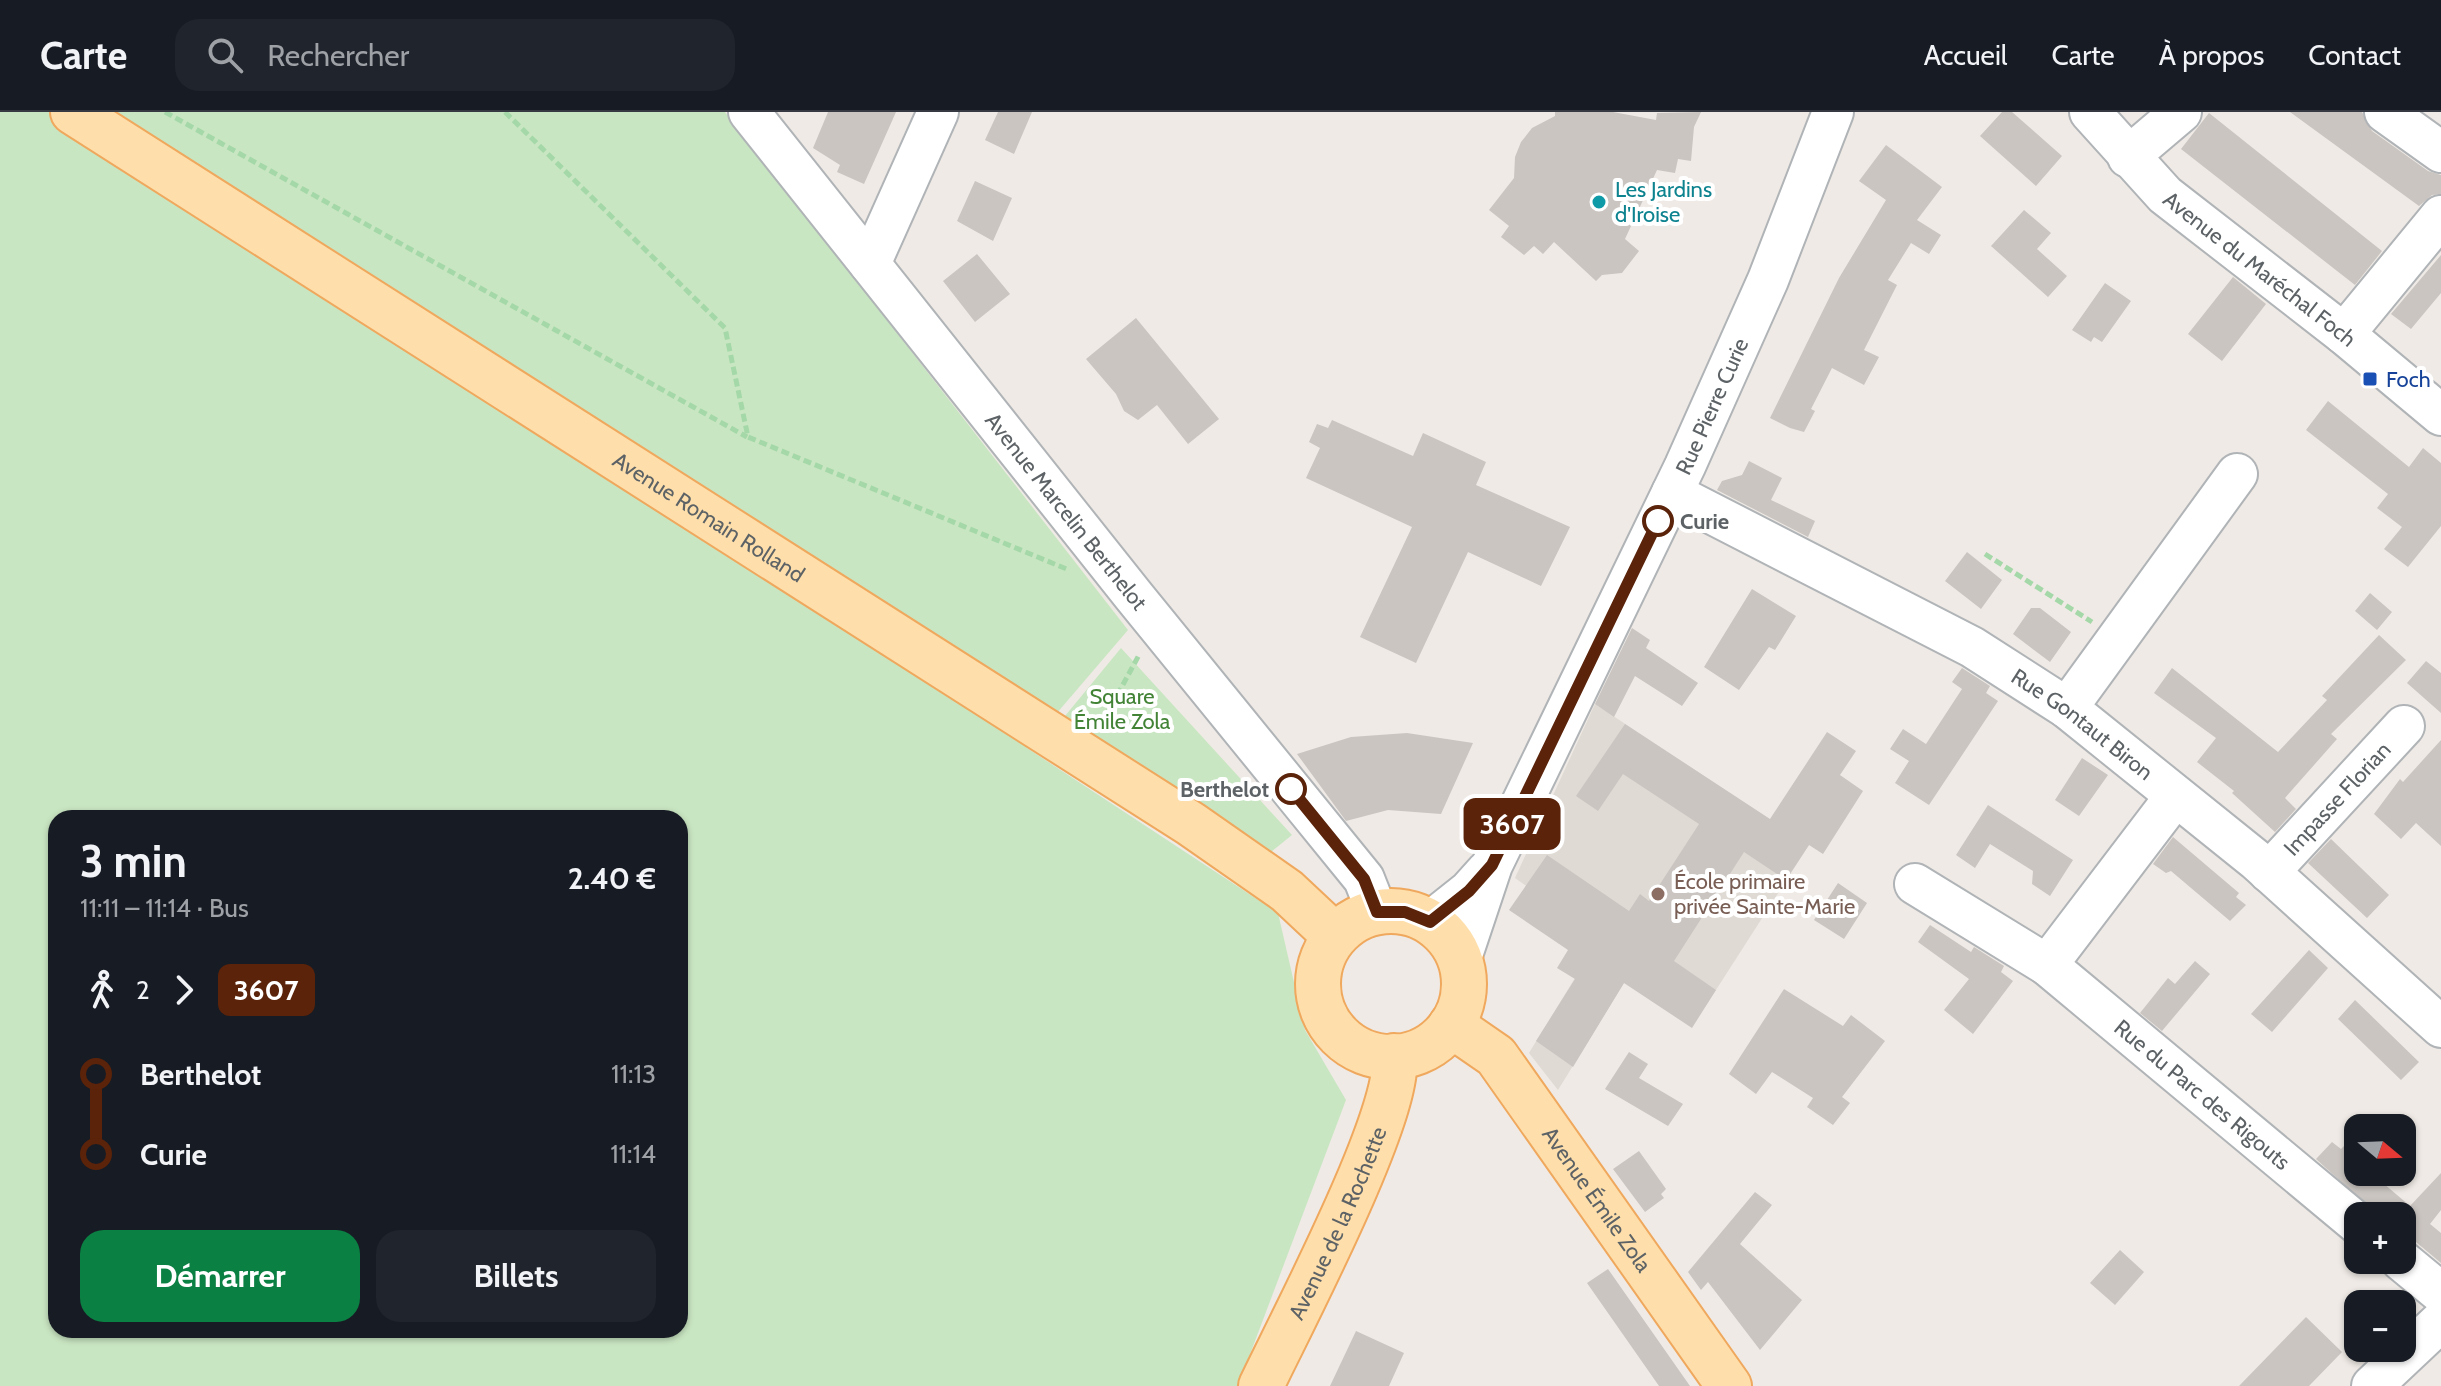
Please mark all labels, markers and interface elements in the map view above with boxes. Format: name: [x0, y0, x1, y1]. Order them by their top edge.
search box: [175, 19, 735, 91]
text: Carte: [40, 32, 127, 79]
icon: search: [203, 33, 247, 77]
text: Rechercher: [267, 37, 409, 74]
text: Accueil: [1924, 38, 2007, 72]
text: Carte: [2051, 38, 2115, 72]
text: À propos: [2159, 38, 2264, 72]
text: Contact: [2308, 38, 2401, 72]
place label: Les Jardins d'Iroise: [1615, 176, 1712, 228]
street label: Avenue du Maréchal Foch: [2158, 185, 2362, 352]
marker: Les Jardins d'Iroise: [1590, 193, 1608, 211]
street label: Rue Pierre Curie: [1669, 334, 1754, 479]
place label: Foch: [2386, 366, 2431, 393]
marker: Foch: [2361, 370, 2379, 388]
street label: Avenue Marcelin Berthelot: [980, 407, 1153, 616]
street label: Avenue Romain Rolland: [608, 446, 810, 588]
marker: Curie: [1643, 506, 1673, 536]
place label: Curie: [1680, 508, 1729, 535]
street label: Rue Gontaut Biron: [2006, 662, 2159, 786]
park label: Square Émile Zola: [1074, 683, 1171, 735]
street label: Impasse Florian: [2278, 736, 2396, 861]
marker: Berthelot: [1276, 774, 1306, 804]
place label: Berthelot: [1180, 776, 1269, 803]
line badge: 3607: [1456, 798, 1568, 850]
text: 3607: [1480, 807, 1544, 841]
text: 3 min: [80, 835, 187, 888]
text: 2.40 €: [568, 860, 656, 897]
place label: École primaire privée Sainte-Marie: [1674, 868, 1855, 920]
marker: École primaire privée Sainte-Marie: [1649, 885, 1667, 903]
text: 11:11 – 11:14 · Bus: [80, 892, 249, 924]
icon: walk: [80, 968, 124, 1012]
icon: forward: [162, 968, 206, 1012]
text: 3607: [234, 973, 299, 1007]
text: 2: [136, 974, 150, 1006]
street label: Rue du Parc des Rigouts: [2109, 1013, 2296, 1175]
text: Berthelot: [140, 1056, 261, 1093]
text: 11:13: [611, 1058, 656, 1090]
north arrow: [2344, 1114, 2416, 1186]
map controls: [2344, 1114, 2416, 1362]
street label: Avenue Émile Zola: [1537, 1121, 1658, 1277]
street label: Avenue de la Rochette: [1282, 1123, 1392, 1324]
text: Curie: [140, 1136, 207, 1173]
text: 11:14: [610, 1138, 656, 1170]
button: +: [2344, 1202, 2416, 1274]
button: Démarrer: [80, 1230, 360, 1322]
button: Billets: [376, 1230, 656, 1322]
button: −: [2344, 1290, 2416, 1362]

